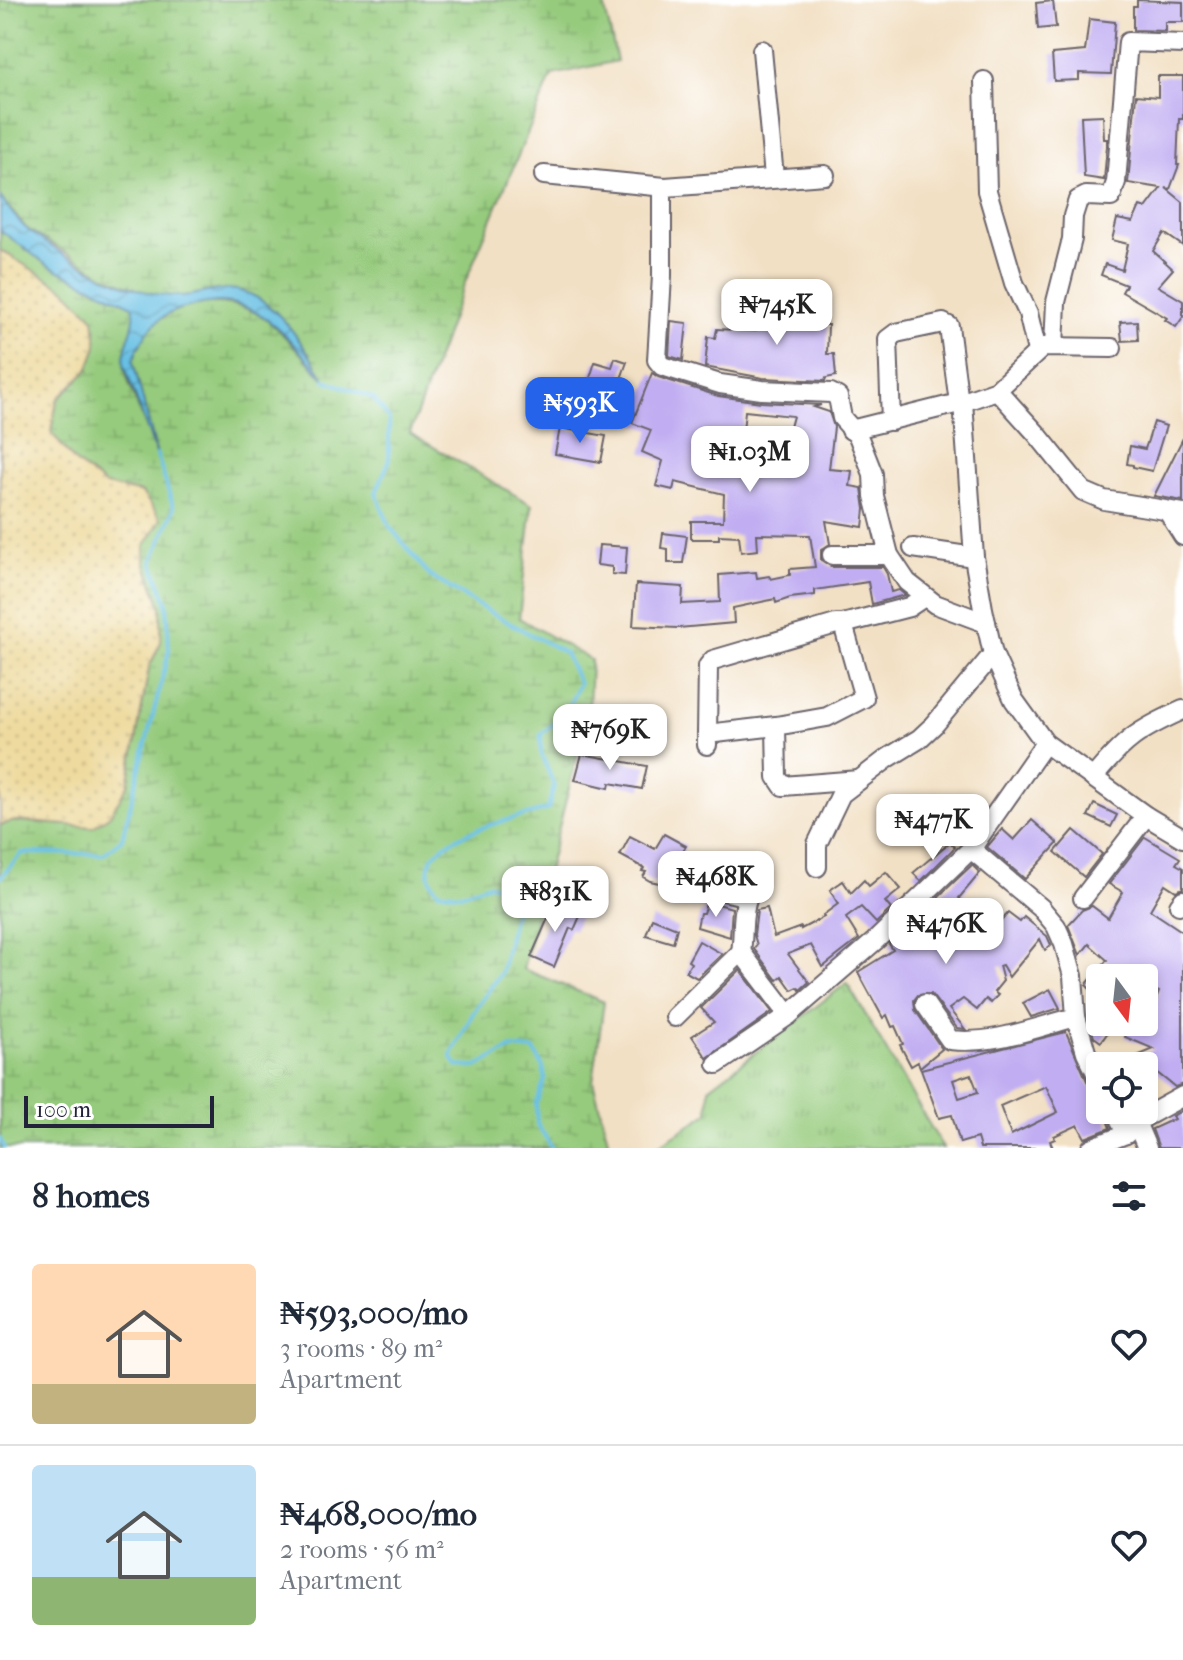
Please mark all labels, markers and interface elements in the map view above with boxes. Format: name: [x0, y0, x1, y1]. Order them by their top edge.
pin: ₦745K: [721, 279, 833, 347]
text: ₦745K: [739, 289, 815, 320]
pin: ₦593K: [524, 377, 636, 445]
text: ₦593K: [543, 387, 617, 418]
pin: ₦1.03M: [685, 426, 815, 494]
text: ₦1.03M: [709, 436, 791, 467]
pin: ₦769K: [554, 704, 666, 772]
text: ₦769K: [571, 714, 649, 745]
pin: ₦477K: [877, 794, 989, 862]
text: ₦477K: [894, 804, 972, 835]
pin: ₦468K: [660, 851, 772, 919]
text: ₦468K: [676, 861, 756, 892]
pin: ₦831K: [499, 866, 611, 934]
text: ₦831K: [520, 876, 590, 907]
pin: ₦476K: [890, 898, 1002, 966]
text: ₦476K: [907, 908, 985, 939]
north arrow: [1086, 964, 1158, 1036]
map controls: [1086, 964, 1158, 1124]
button: locate: [1086, 1052, 1158, 1124]
scale bar: [24, 1092, 214, 1128]
text: 100 m: [36, 1097, 91, 1123]
icon: filters: [1107, 1174, 1151, 1218]
text: 8 homes: [32, 1176, 150, 1216]
text: ₦593,000/mo: [280, 1293, 468, 1333]
icon: home: [96, 1296, 192, 1392]
icon: heart: [1107, 1322, 1151, 1366]
text: 3 rooms · 89 m²: [280, 1333, 442, 1364]
text: Apartment: [280, 1364, 402, 1395]
text: ₦468,000/mo: [280, 1494, 477, 1534]
icon: home: [96, 1497, 192, 1593]
icon: heart: [1107, 1523, 1151, 1567]
text: 2 rooms · 56 m²: [280, 1534, 444, 1565]
text: Apartment: [280, 1565, 402, 1596]

